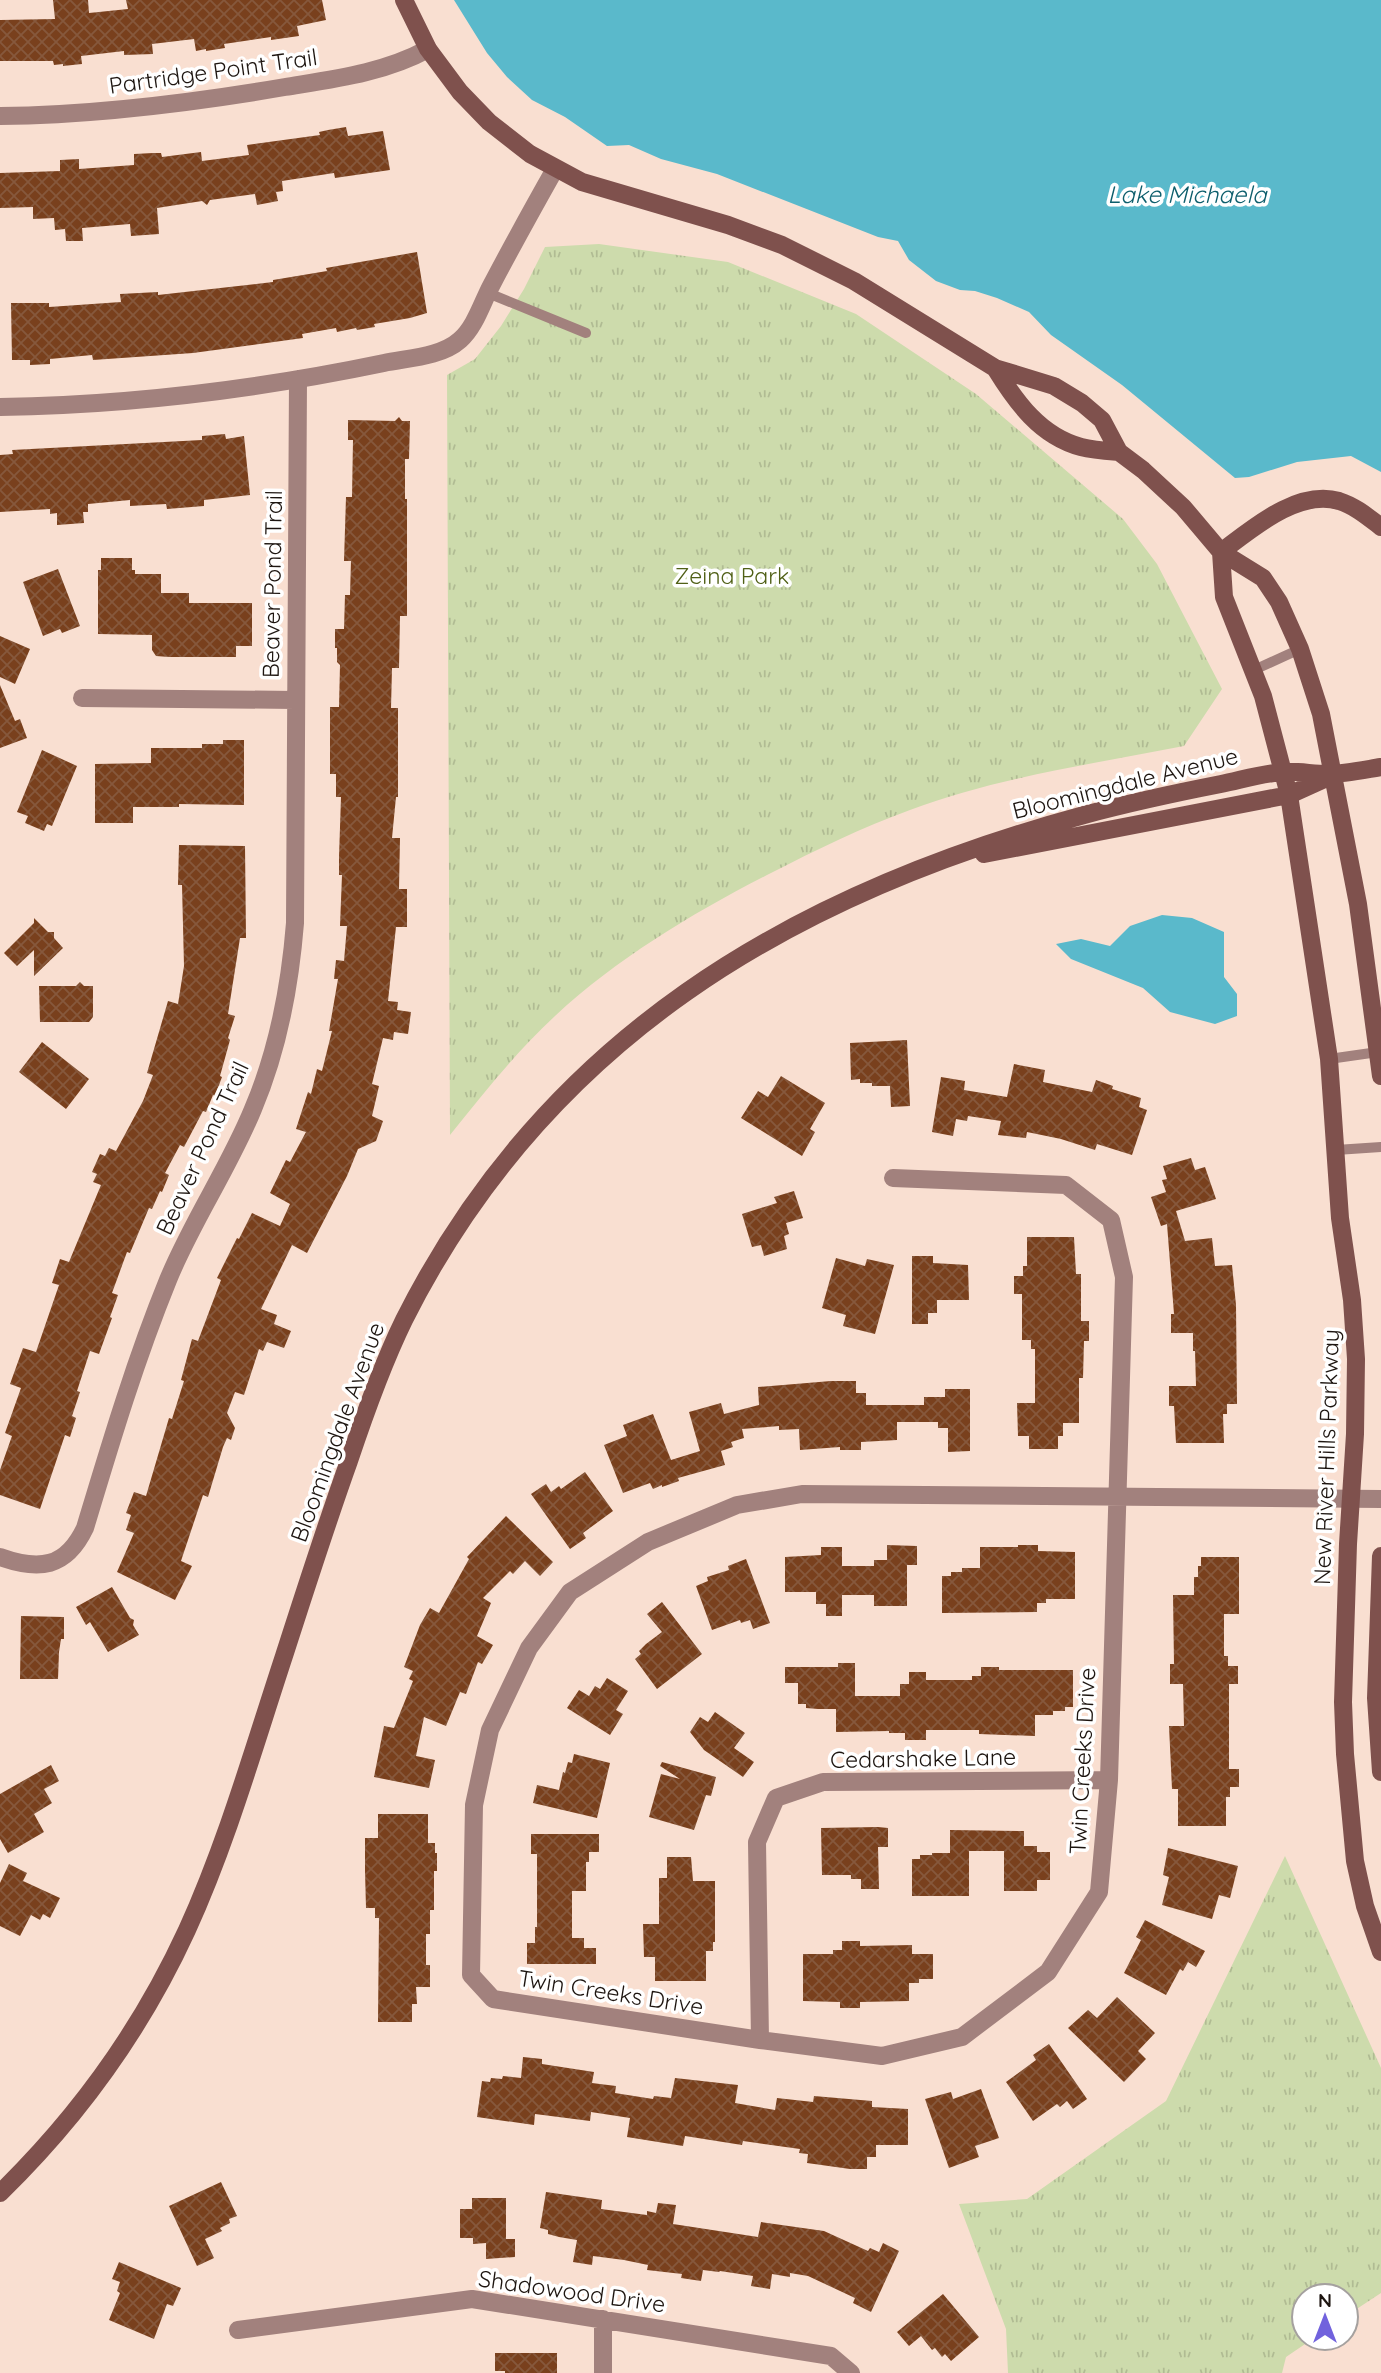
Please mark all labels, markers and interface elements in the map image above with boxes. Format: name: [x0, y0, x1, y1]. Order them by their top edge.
street label: Partridge Point Trail: [107, 42, 319, 100]
water label: Lake Michaela: [1108, 179, 1268, 209]
street label: Beaver Pond Trail: [256, 490, 288, 678]
park label: Zeina Park: [675, 561, 789, 590]
street label: Bloomingdale Avenue: [1009, 741, 1241, 825]
street label: Beaver Pond Trail: [149, 1057, 255, 1239]
street label: Bloomingdale Avenue: [284, 1318, 390, 1546]
street label: New River Hills Parkway: [1307, 1329, 1345, 1585]
street label: Twin Creeks Drive: [1063, 1667, 1101, 1855]
street label: Cedarshake Lane: [830, 1742, 1016, 1774]
street label: Twin Creeks Drive: [516, 1963, 706, 2021]
street label: Shadowood Drive: [477, 2264, 667, 2318]
north arrow: [1290, 2282, 1360, 2352]
text: N: [1318, 2288, 1332, 2312]

